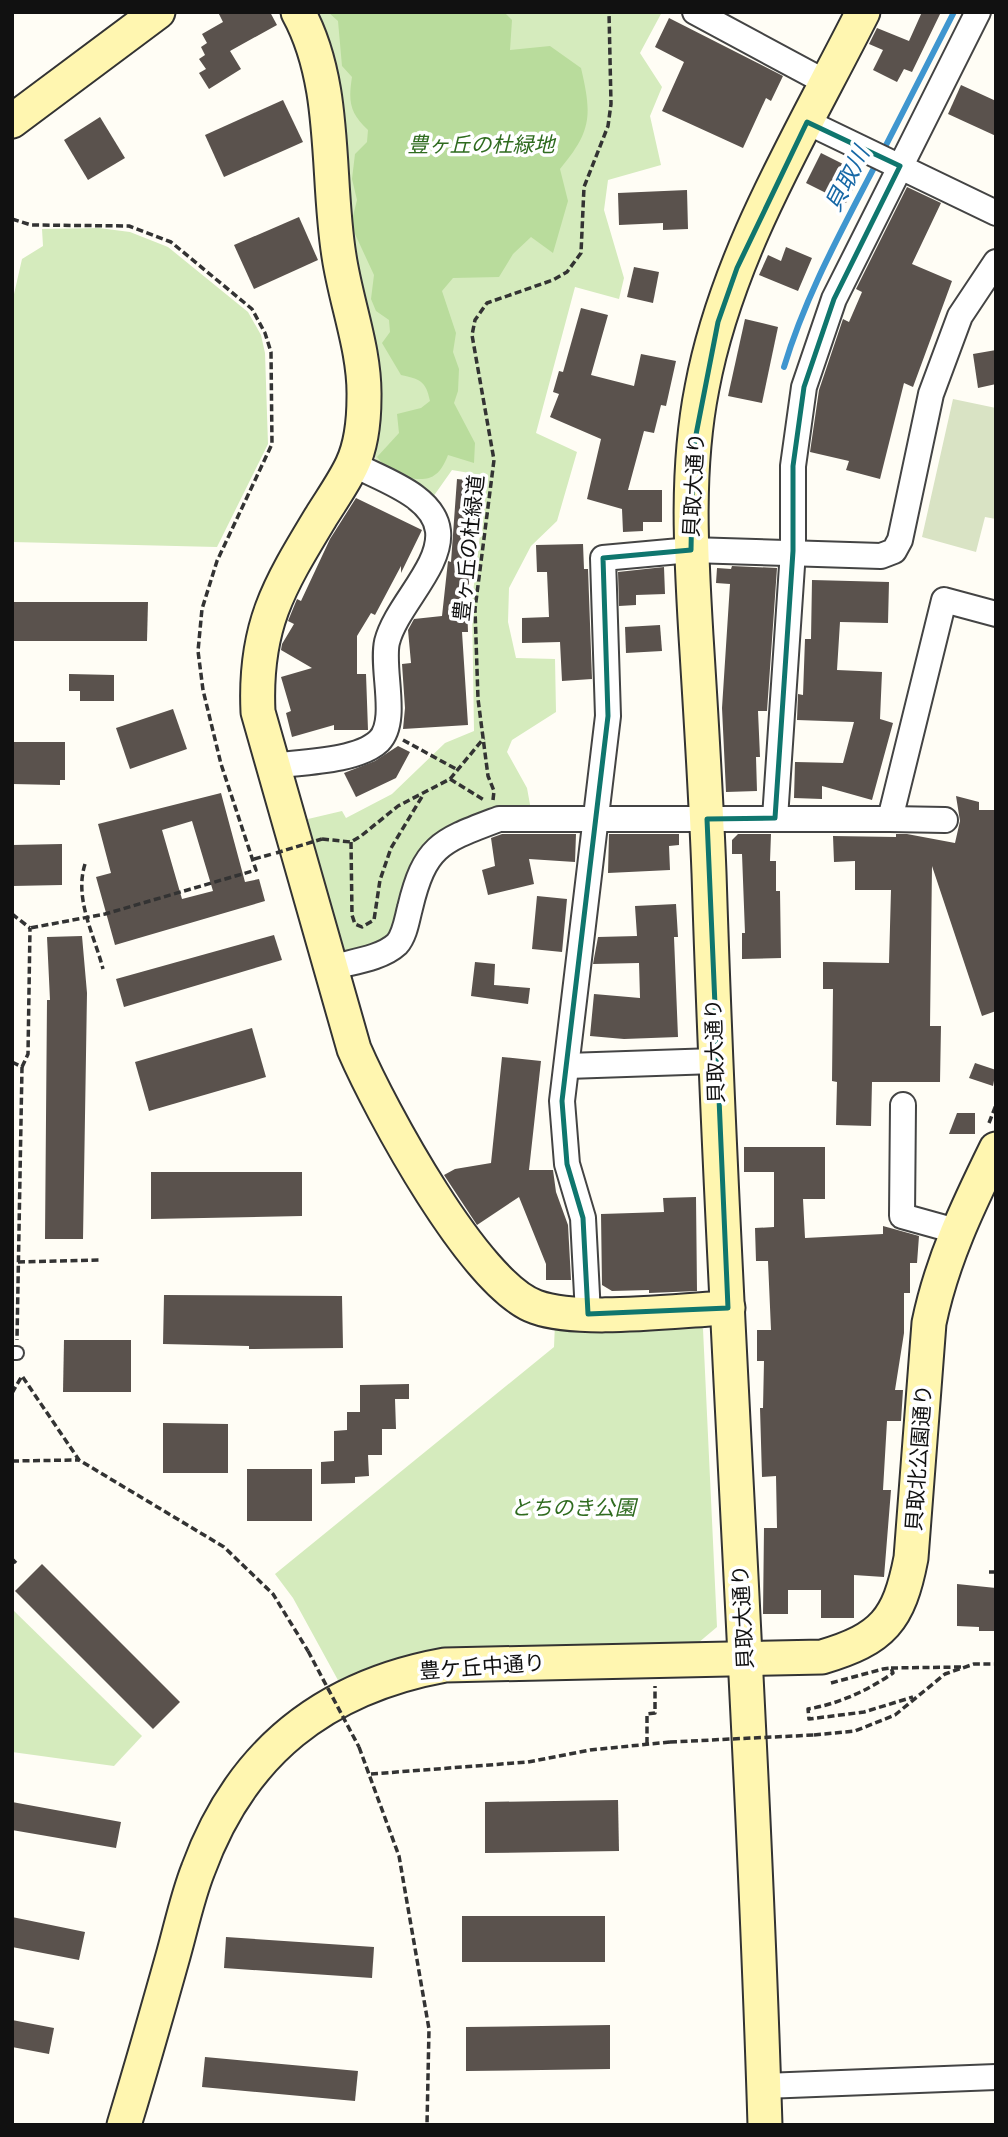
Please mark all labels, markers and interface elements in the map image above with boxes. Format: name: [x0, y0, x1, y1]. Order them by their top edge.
park label: 豊ヶ丘の杜緑地: [408, 127, 556, 158]
water label: 貝取川: [814, 137, 877, 217]
street label: 貝取大通り: [673, 432, 710, 538]
street label: 豊ヶ丘の杜緑道: [443, 473, 490, 622]
street label: 貝取大通り: [695, 998, 730, 1104]
street label: 貝取北公園通り: [896, 1383, 937, 1532]
park label: とちのき公園: [510, 1490, 639, 1521]
street label: 貝取大通り: [722, 1564, 759, 1670]
street label: 豊ケ丘中通り: [418, 1645, 546, 1684]

